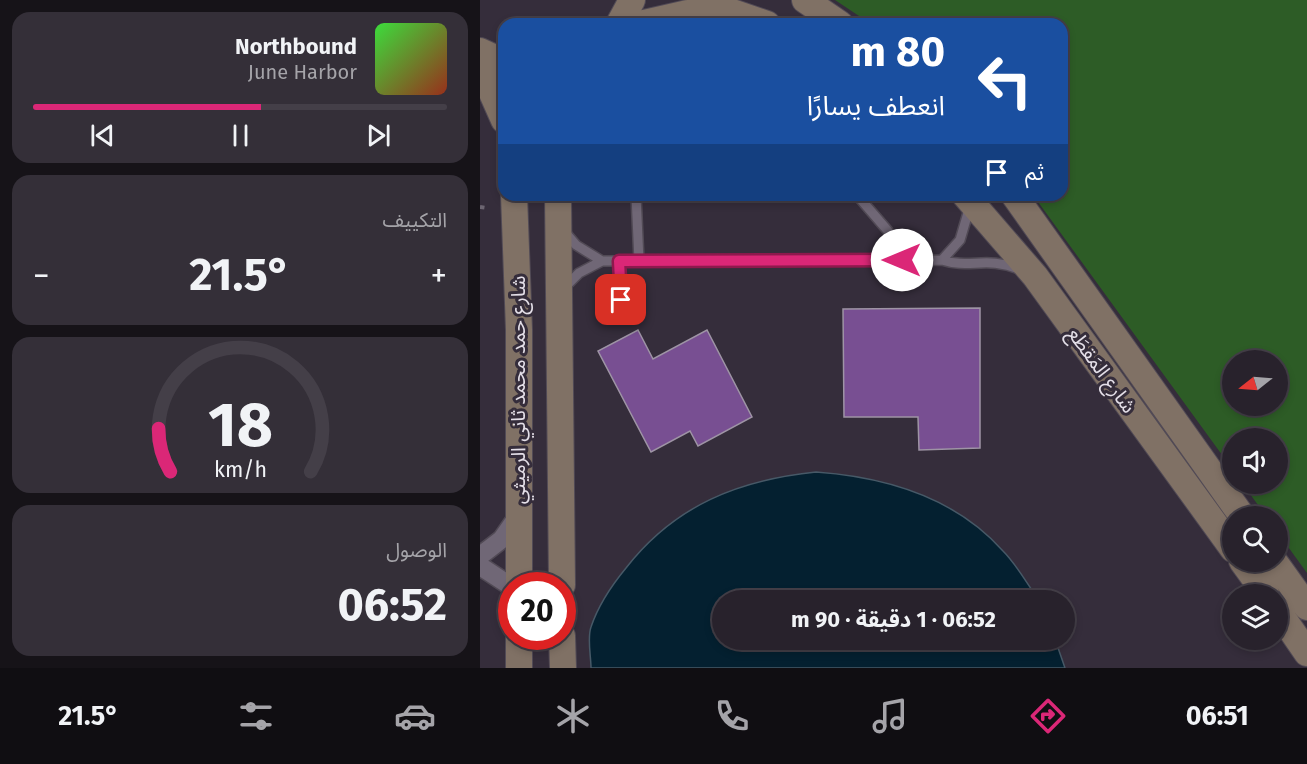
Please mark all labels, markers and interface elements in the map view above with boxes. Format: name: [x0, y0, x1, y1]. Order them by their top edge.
text: 80 m: [851, 27, 945, 77]
text: Northbound: [235, 33, 357, 60]
icon: left: [966, 42, 1044, 120]
text: June Harbor: [248, 60, 357, 84]
text: انعطف يسارًا: [807, 90, 945, 122]
icon: previous: [86, 119, 119, 152]
icon: pause: [224, 119, 257, 152]
icon: next: [362, 119, 395, 152]
icon: arrive: [980, 156, 1013, 189]
text: ثم: [1025, 159, 1044, 186]
text: التكييف: [383, 208, 447, 232]
position arrow: [870, 228, 934, 292]
text: 21.5°: [189, 248, 291, 302]
text: −: [33, 256, 50, 296]
text: +: [431, 256, 447, 296]
pin: [595, 274, 646, 325]
street label: شارع حمد محمد ثاني الرميثي: [506, 276, 534, 504]
icon: arrive: [604, 283, 637, 316]
street label: شارع المَقطَع: [1060, 322, 1141, 419]
north arrow: [1222, 350, 1288, 416]
map controls: [1222, 350, 1288, 650]
text: 18: [207, 389, 273, 464]
button: sound: [1222, 428, 1288, 494]
text: km/h: [213, 458, 267, 484]
button: search: [1222, 506, 1288, 572]
text: الوصول: [386, 538, 447, 562]
speed limit sign: 20: [498, 572, 576, 650]
text: 06:52: [337, 578, 447, 632]
button: layers: [1222, 584, 1288, 650]
text: 06:52 · 1 دقيقة · 90 m: [791, 606, 996, 633]
icon: filters: [235, 695, 277, 737]
icon: car: [394, 695, 436, 737]
icon: climate: [552, 695, 594, 737]
icon: phone: [711, 695, 753, 737]
icon: music: [869, 695, 911, 737]
icon: directions: [1027, 695, 1069, 737]
text: 21.5°: [58, 700, 119, 732]
text: 06:51: [1186, 700, 1249, 732]

